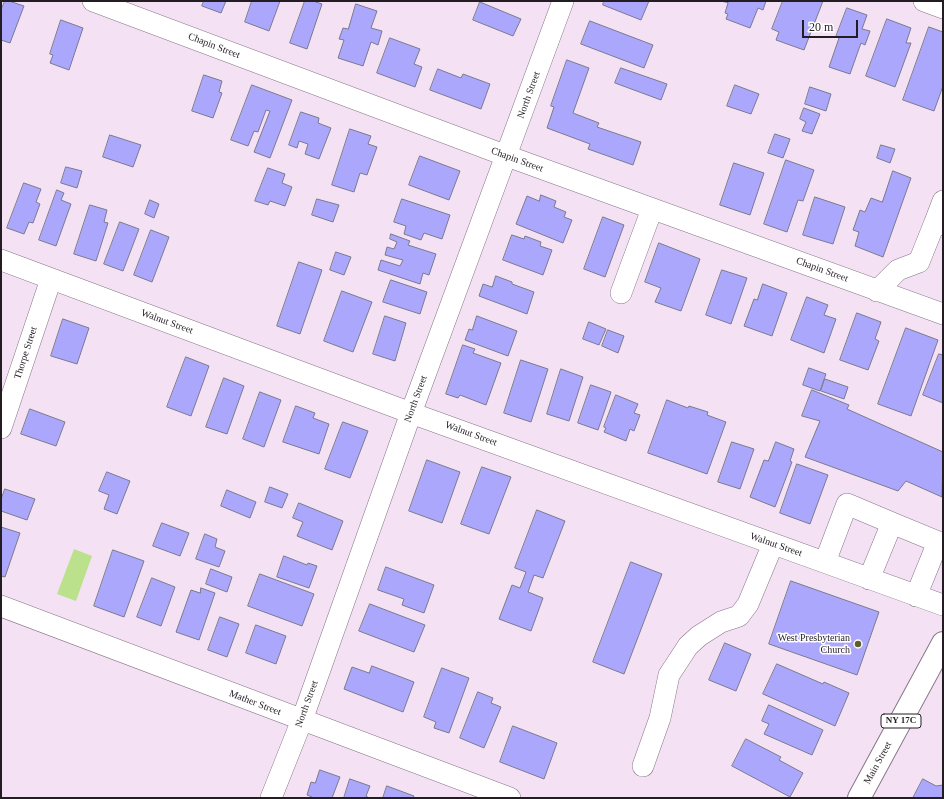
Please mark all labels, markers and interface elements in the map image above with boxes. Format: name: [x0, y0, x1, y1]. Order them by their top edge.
scale bar: [804, 12, 860, 38]
text: 20 m: [809, 20, 833, 34]
street label: Chapin Street: [186, 31, 242, 61]
street label: North Street: [515, 70, 543, 120]
street label: Chapin Street: [489, 145, 545, 175]
street label: Chapin Street: [794, 255, 850, 285]
street label: Walnut Street: [139, 307, 195, 337]
street label: Thorpe Street: [12, 325, 40, 381]
street label: North Street: [402, 374, 430, 424]
street label: Walnut Street: [443, 419, 499, 449]
street label: Walnut Street: [748, 530, 804, 560]
place label: West Presbyterian Church: [778, 632, 850, 656]
marker: West Presbyterian Church: [853, 639, 863, 649]
street label: North Street: [293, 679, 321, 729]
street label: Mather Street: [227, 688, 283, 718]
road number: NY 17C: [881, 714, 921, 728]
street label: Main Street: [861, 740, 895, 786]

